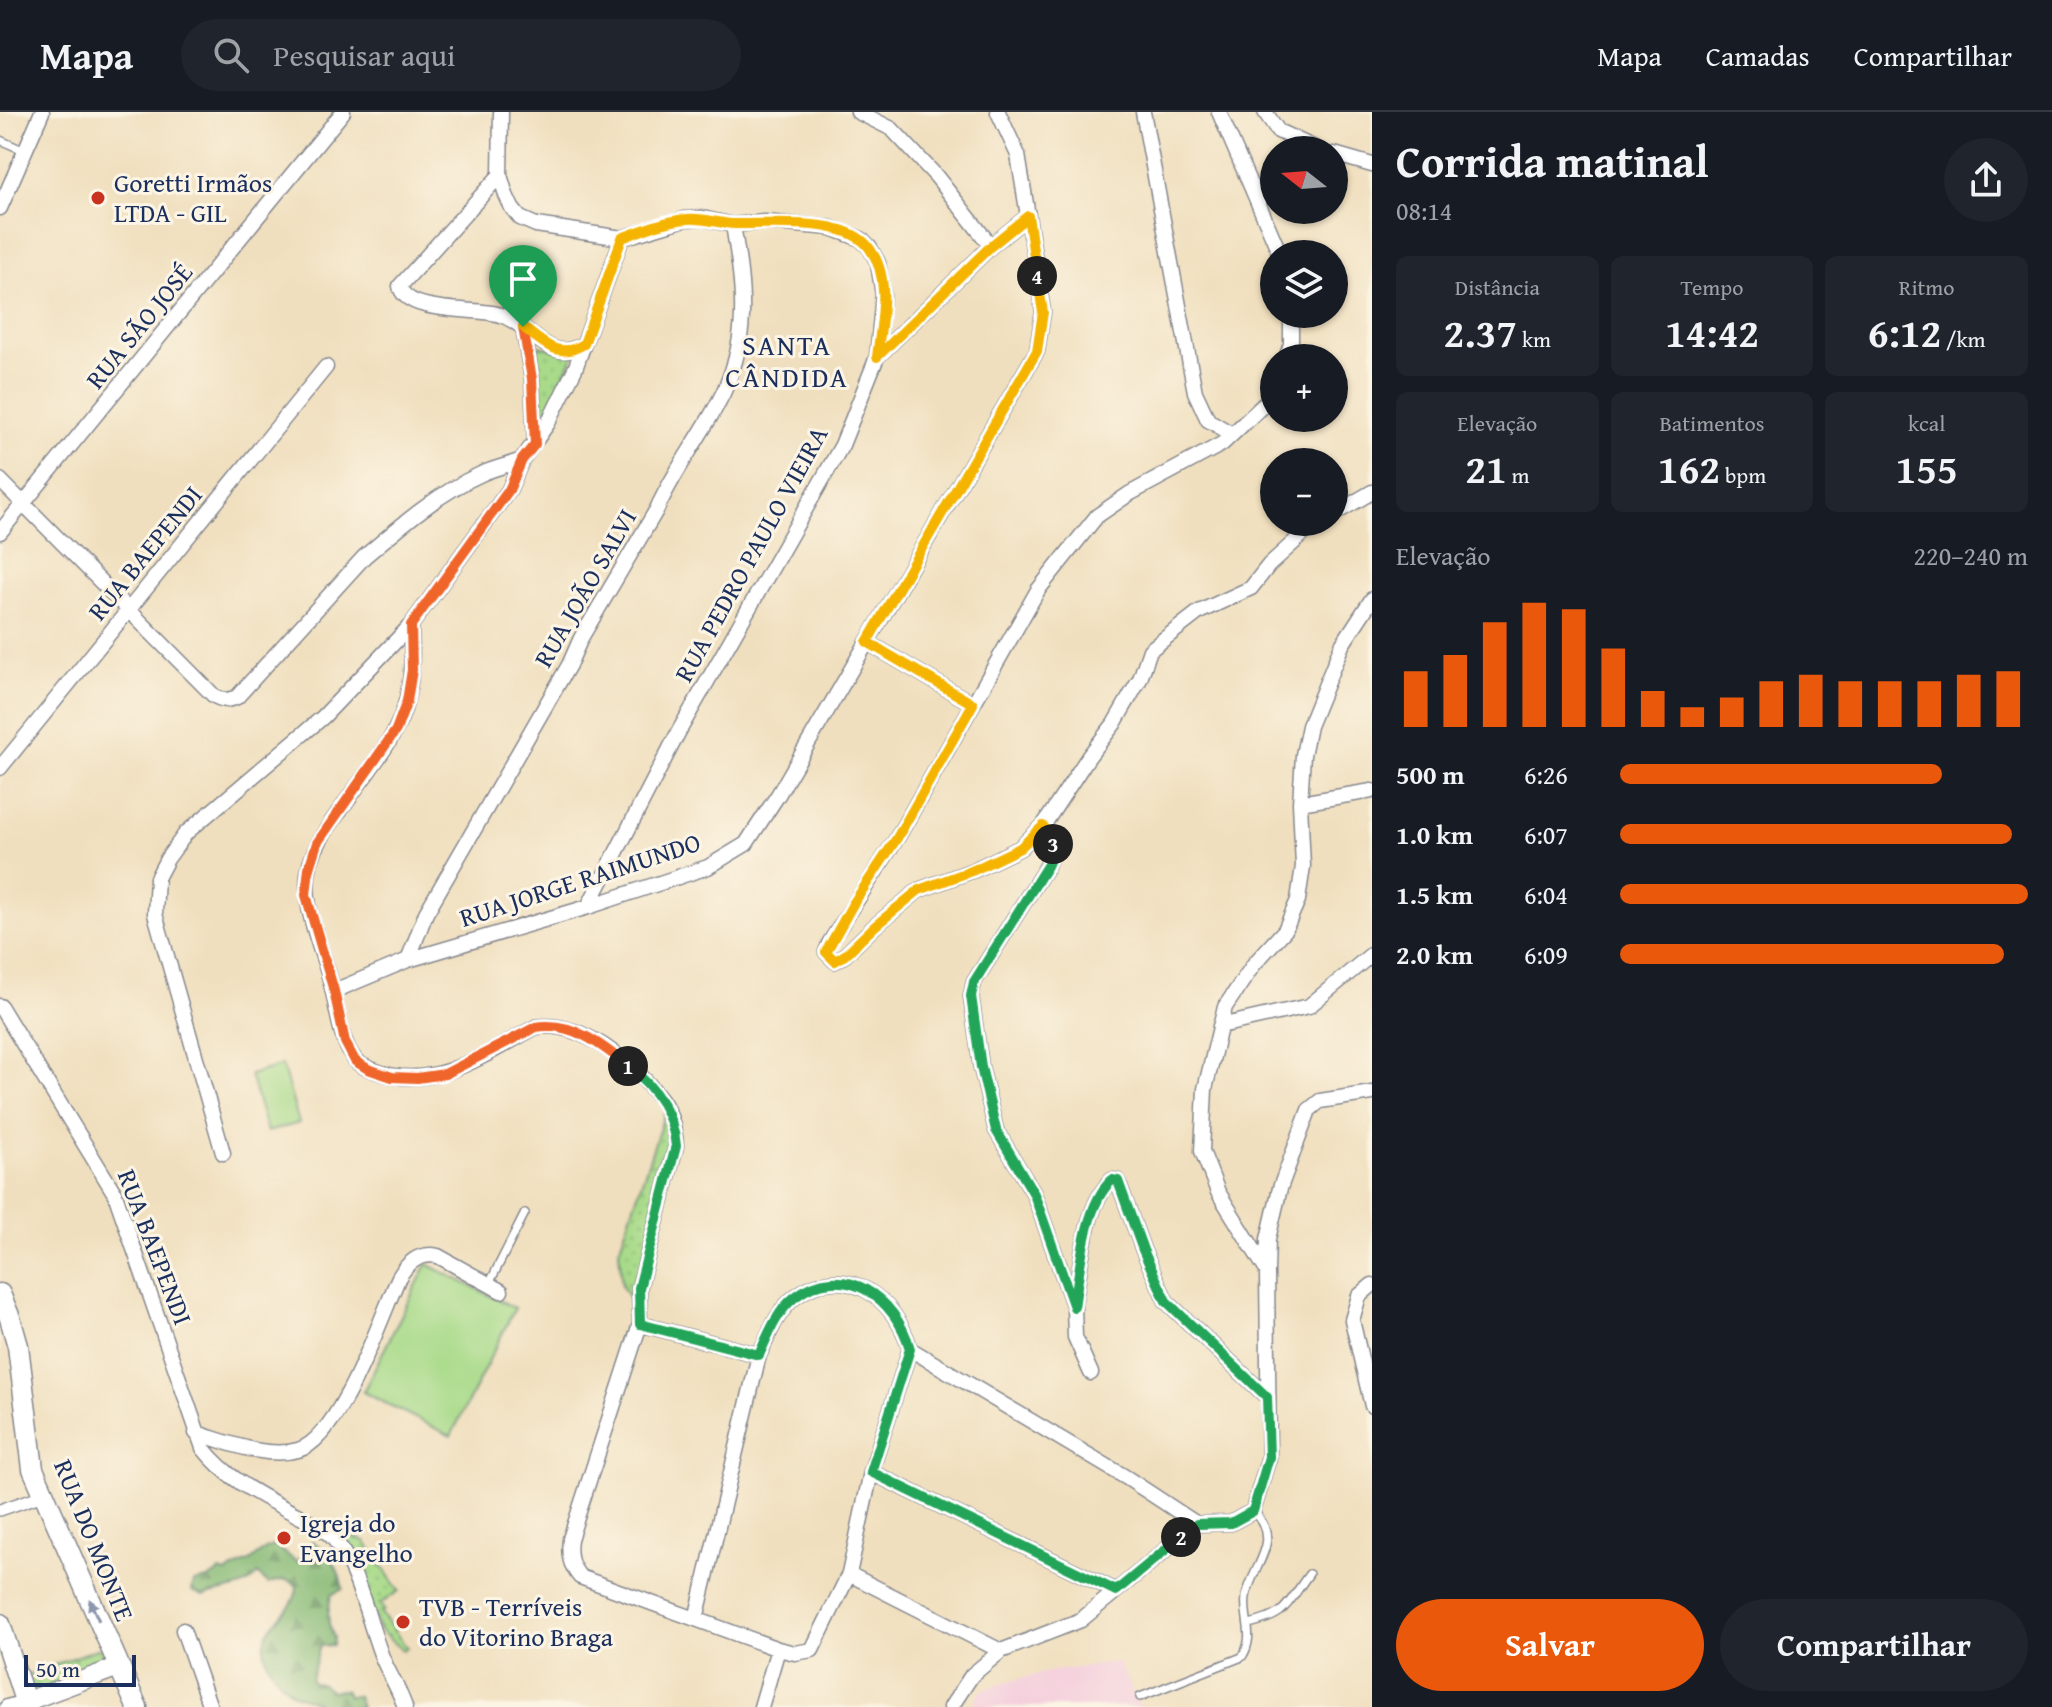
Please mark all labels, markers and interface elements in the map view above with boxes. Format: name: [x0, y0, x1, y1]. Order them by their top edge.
search box: [181, 19, 741, 91]
text: Mapa: [40, 27, 133, 83]
icon: search: [209, 33, 253, 77]
text: Pesquisar aqui: [273, 33, 456, 77]
text: Mapa: [1597, 35, 1662, 76]
text: Camadas: [1706, 35, 1810, 76]
text: Compartilhar: [1854, 35, 2012, 76]
text: Corrida matinal: [1396, 129, 1709, 193]
north arrow: [1260, 136, 1348, 224]
map controls: [1260, 136, 1348, 536]
button: share: [1944, 138, 2028, 222]
place label: Goretti Irmãos LTDA - GIL: [114, 163, 272, 232]
marker: Goretti Irmãos LTDA - GIL: [89, 189, 107, 207]
text: 08:14: [1396, 191, 1452, 230]
button: layers: [1260, 240, 1348, 328]
pin: [489, 245, 557, 327]
street label: RUA SÃO JOSÉ: [76, 254, 202, 397]
pin: 4: [1017, 256, 1057, 296]
icon: arrive: [501, 257, 545, 301]
text: 4: [1031, 260, 1043, 292]
text: Distância: [1455, 271, 1540, 303]
text: Tempo: [1681, 271, 1743, 303]
text: Ritmo: [1899, 271, 1955, 303]
text: 2.37: [1444, 303, 1517, 362]
text: 14:42: [1665, 303, 1759, 362]
text: 6:12: [1868, 303, 1941, 362]
text: km: [1517, 323, 1551, 355]
text: /km: [1941, 323, 1986, 355]
district label: SANTA CÂNDIDA: [725, 324, 849, 397]
button: +: [1260, 344, 1348, 432]
text: Elevação: [1457, 407, 1537, 439]
text: Batimentos: [1659, 407, 1765, 439]
text: kcal: [1908, 407, 1945, 439]
street label: RUA PEDRO PAULO VIEIRA: [664, 419, 837, 689]
text: 21: [1465, 439, 1507, 498]
text: 162: [1658, 439, 1720, 498]
text: 155: [1896, 439, 1958, 498]
button: −: [1260, 448, 1348, 536]
text: m: [1507, 459, 1529, 491]
text: bpm: [1720, 459, 1766, 491]
street label: RUA BAEPENDI: [78, 477, 211, 629]
street label: RUA JOÃO SALVI: [523, 501, 646, 674]
text: Elevação: [1396, 536, 1490, 575]
text: 220–240 m: [1914, 536, 2028, 575]
text: 500 m: [1396, 755, 1464, 794]
text: 6:26: [1524, 755, 1568, 794]
text: 1.0 km: [1396, 815, 1473, 854]
text: 6:07: [1524, 815, 1568, 854]
street label: RUA JORGE RAIMUNDO: [454, 822, 705, 937]
pin: 3: [1033, 824, 1073, 864]
text: 3: [1047, 828, 1059, 860]
text: 1.5 km: [1396, 875, 1473, 914]
text: 6:04: [1524, 875, 1568, 914]
text: 2.0 km: [1396, 935, 1473, 974]
text: 6:09: [1524, 935, 1568, 974]
pin: 1: [608, 1046, 648, 1086]
text: 1: [622, 1050, 634, 1082]
street label: RUA BAEPENDI: [108, 1163, 203, 1330]
street label: RUA DO MONTE: [44, 1453, 145, 1627]
place label: Igreja do Evangelho: [300, 1503, 413, 1572]
pin: 2: [1161, 1517, 1201, 1557]
text: 2: [1175, 1521, 1187, 1553]
marker: Igreja do Evangelho: [275, 1529, 293, 1547]
place label: TVB - Terríveis do Vitorino Braga: [419, 1587, 614, 1656]
one-way arrow: [87, 1598, 100, 1622]
button: Salvar: [1396, 1599, 1704, 1691]
button: Compartilhar: [1720, 1599, 2028, 1691]
marker: TVB - Terríveis do Vitorino Braga: [394, 1613, 412, 1631]
scale bar: [24, 1651, 136, 1687]
text: 50 m: [36, 1653, 80, 1685]

